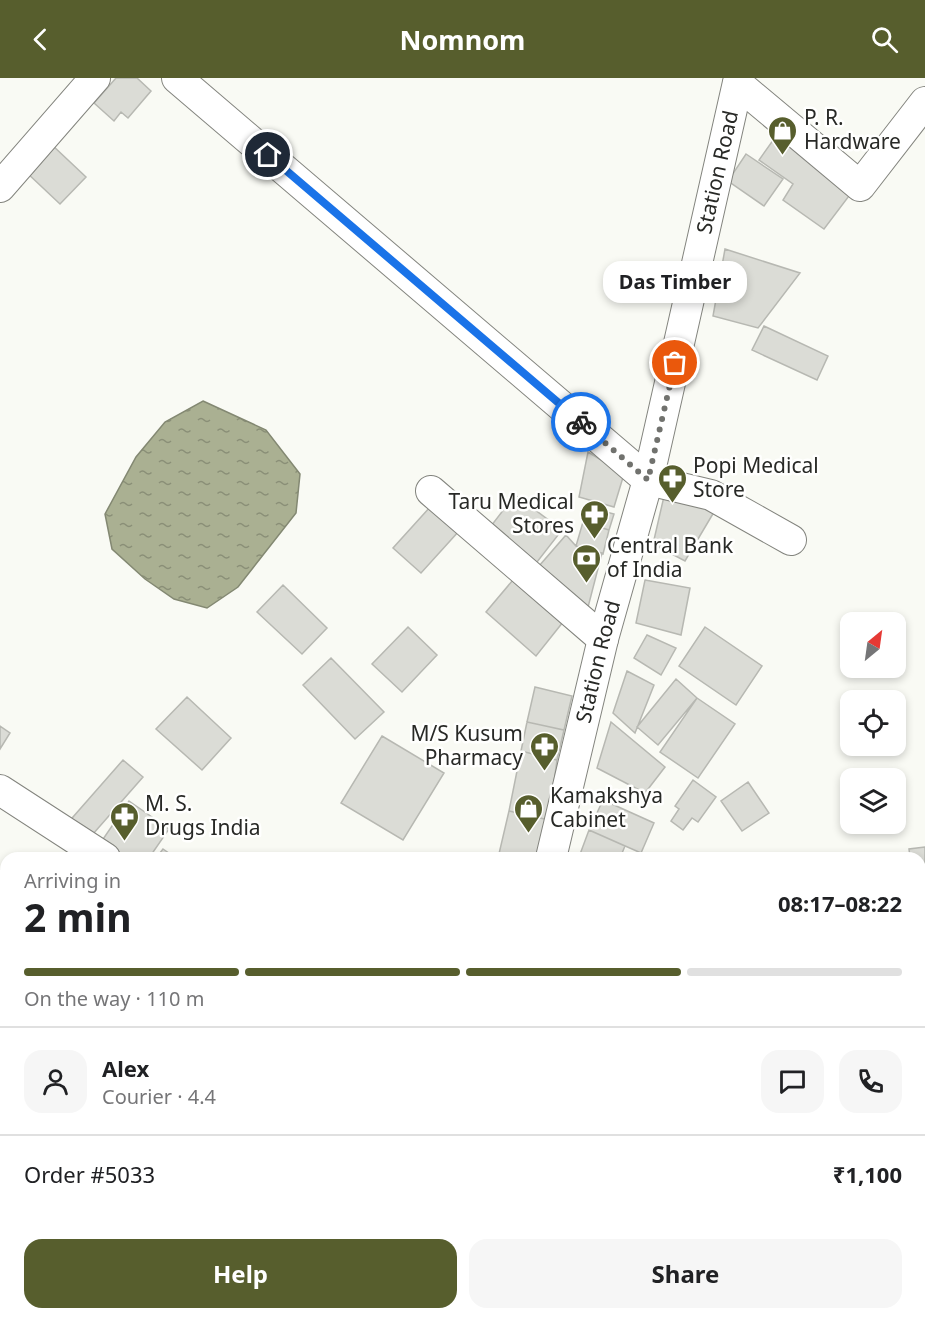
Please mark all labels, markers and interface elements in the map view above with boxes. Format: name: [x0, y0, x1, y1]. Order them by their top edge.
text: Nomnom: [400, 21, 525, 58]
icon: back: [24, 23, 57, 56]
icon: search: [868, 23, 901, 56]
place label: P. R. Hardware: [804, 103, 901, 155]
street label: Station Road: [689, 108, 744, 236]
shop icon: P. R. Hardware: [767, 114, 799, 156]
pin: [242, 129, 293, 180]
icon: home: [251, 138, 284, 171]
callout: Das Timber: [603, 261, 747, 303]
text: Das Timber: [619, 268, 731, 295]
pin: [649, 337, 700, 388]
icon: bag: [658, 346, 691, 379]
courier: [551, 392, 611, 452]
icon: bike: [565, 406, 598, 439]
place label: Popi Medical Store: [693, 451, 819, 503]
pharmacy icon: Popi Medical Store: [656, 462, 688, 504]
place label: Taru Medical Stores: [449, 487, 574, 539]
pharmacy icon: Taru Medical Stores: [579, 498, 611, 540]
place label: Central Bank of India: [607, 531, 734, 583]
bank icon: Central Bank of India: [570, 542, 602, 584]
street label: Station Road: [569, 597, 626, 726]
north arrow: [840, 612, 906, 678]
map controls: [840, 612, 906, 834]
button: locate: [840, 690, 906, 756]
place label: M/S Kusum Pharmacy: [411, 719, 523, 771]
pharmacy icon: M/S Kusum Pharmacy: [528, 730, 560, 772]
button: layers: [840, 768, 906, 834]
place label: Kamakshya Cabinet: [550, 781, 663, 833]
place label: M. S. Drugs India: [145, 789, 261, 841]
shop icon: Kamakshya Cabinet: [513, 792, 545, 834]
pharmacy icon: M. S. Drugs India: [108, 800, 140, 842]
text: Arriving in: [24, 867, 121, 894]
text: 08:17–08:22: [778, 888, 902, 918]
text: 2 min: [24, 890, 131, 943]
text: On the way · 110 m: [24, 985, 204, 1012]
button: person: [24, 1050, 87, 1113]
button: chat: [761, 1050, 824, 1113]
button: phone: [839, 1050, 902, 1113]
text: Alex: [102, 1053, 149, 1083]
text: Courier · 4.4: [102, 1083, 216, 1110]
text: Order #5033: [24, 1159, 155, 1189]
text: ₹1,100: [833, 1159, 902, 1189]
button: Help: [24, 1239, 457, 1308]
button: Share: [469, 1239, 902, 1308]

